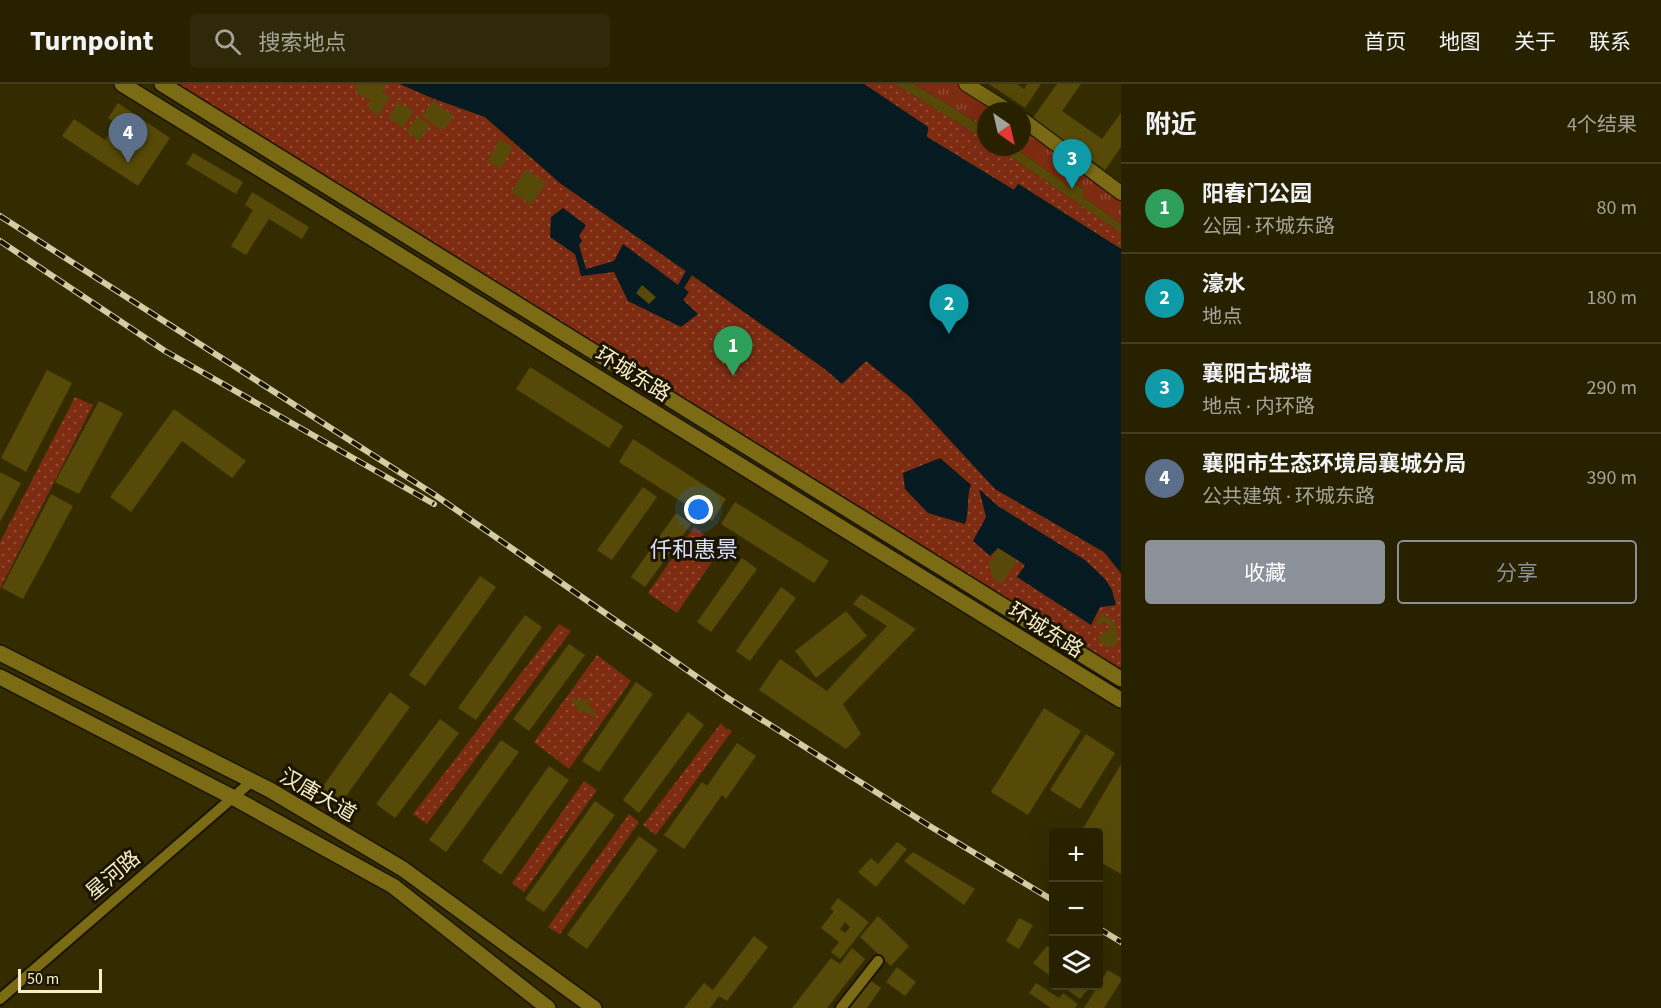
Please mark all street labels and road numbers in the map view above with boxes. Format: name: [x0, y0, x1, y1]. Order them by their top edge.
street label: 环城东路: [589, 339, 677, 409]
street label: 环城东路: [1002, 595, 1090, 665]
street label: 汉唐大道: [274, 761, 362, 829]
street label: 星河路: [79, 843, 147, 907]

